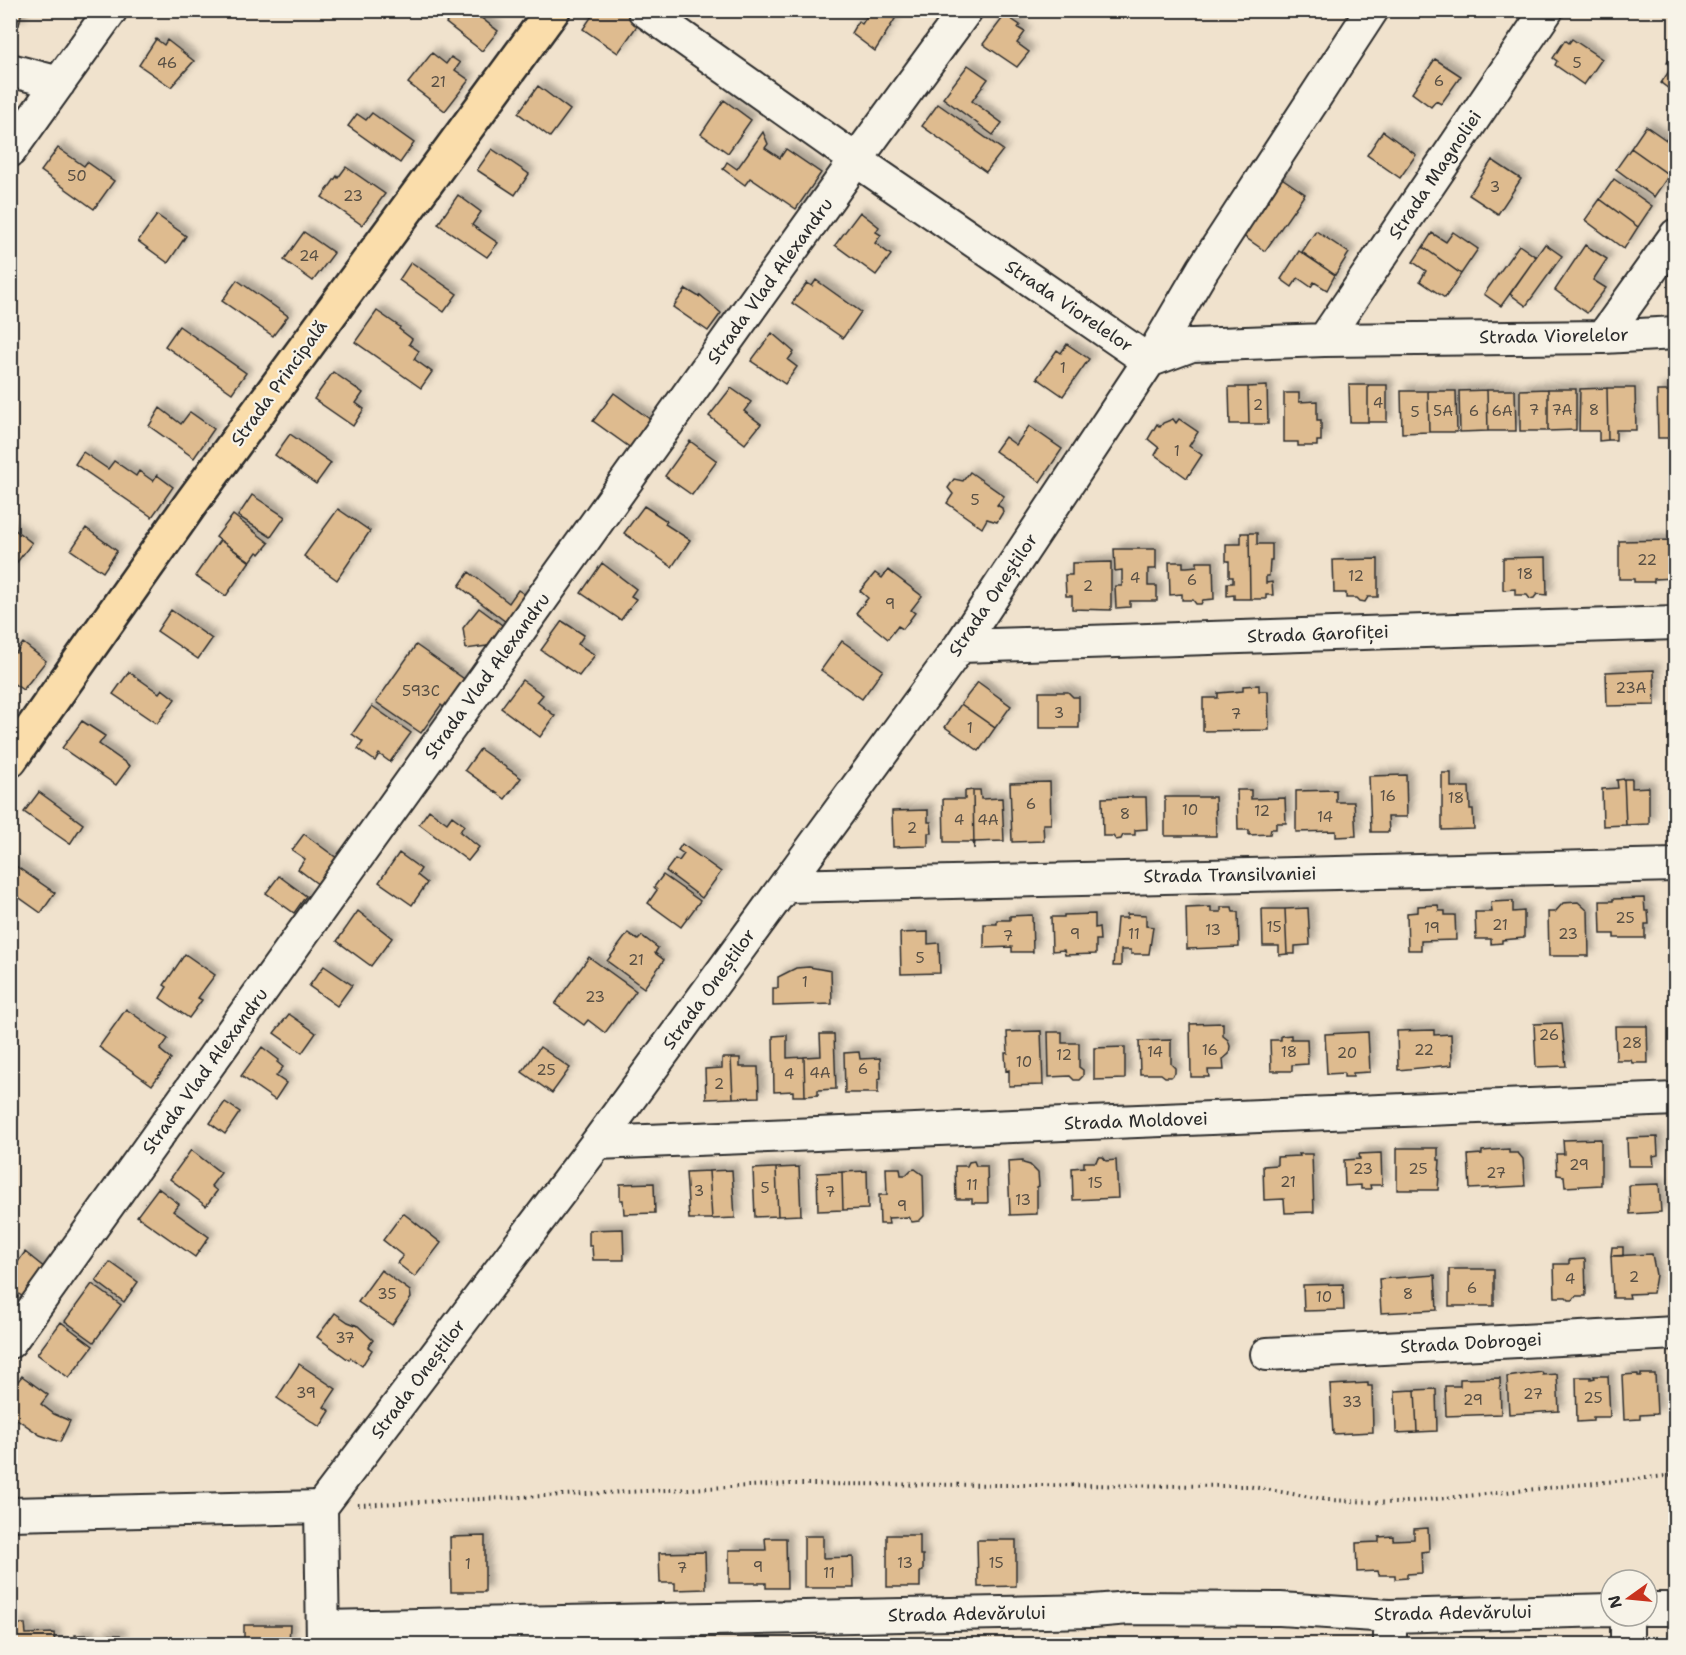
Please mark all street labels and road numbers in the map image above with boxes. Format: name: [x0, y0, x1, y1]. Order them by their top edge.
street label: Strada Magnoliei: [1383, 106, 1487, 244]
street label: Strada Vlad Alexandru: [701, 193, 839, 369]
street label: Strada Viorelelor: [1000, 254, 1138, 358]
street label: Strada Principală: [225, 315, 333, 451]
street label: Strada Viorelelor: [1479, 323, 1629, 349]
street label: Strada Oneștilor: [943, 529, 1043, 661]
street label: Strada Vlad Alexandru: [418, 588, 556, 764]
street label: Strada Garofiței: [1247, 620, 1389, 648]
street label: Strada Transilvaniei: [1143, 861, 1317, 889]
street label: Strada Oneștilor: [657, 924, 761, 1054]
street label: Strada Vlad Alexandru: [136, 983, 274, 1159]
street label: Strada Moldovei: [1064, 1106, 1208, 1136]
street label: Strada Oneștilor: [365, 1314, 471, 1444]
street label: Strada Dobrogei: [1399, 1327, 1543, 1359]
street label: Strada Adevărului: [1374, 1600, 1532, 1626]
street label: Strada Adevărului: [888, 1601, 1046, 1627]

